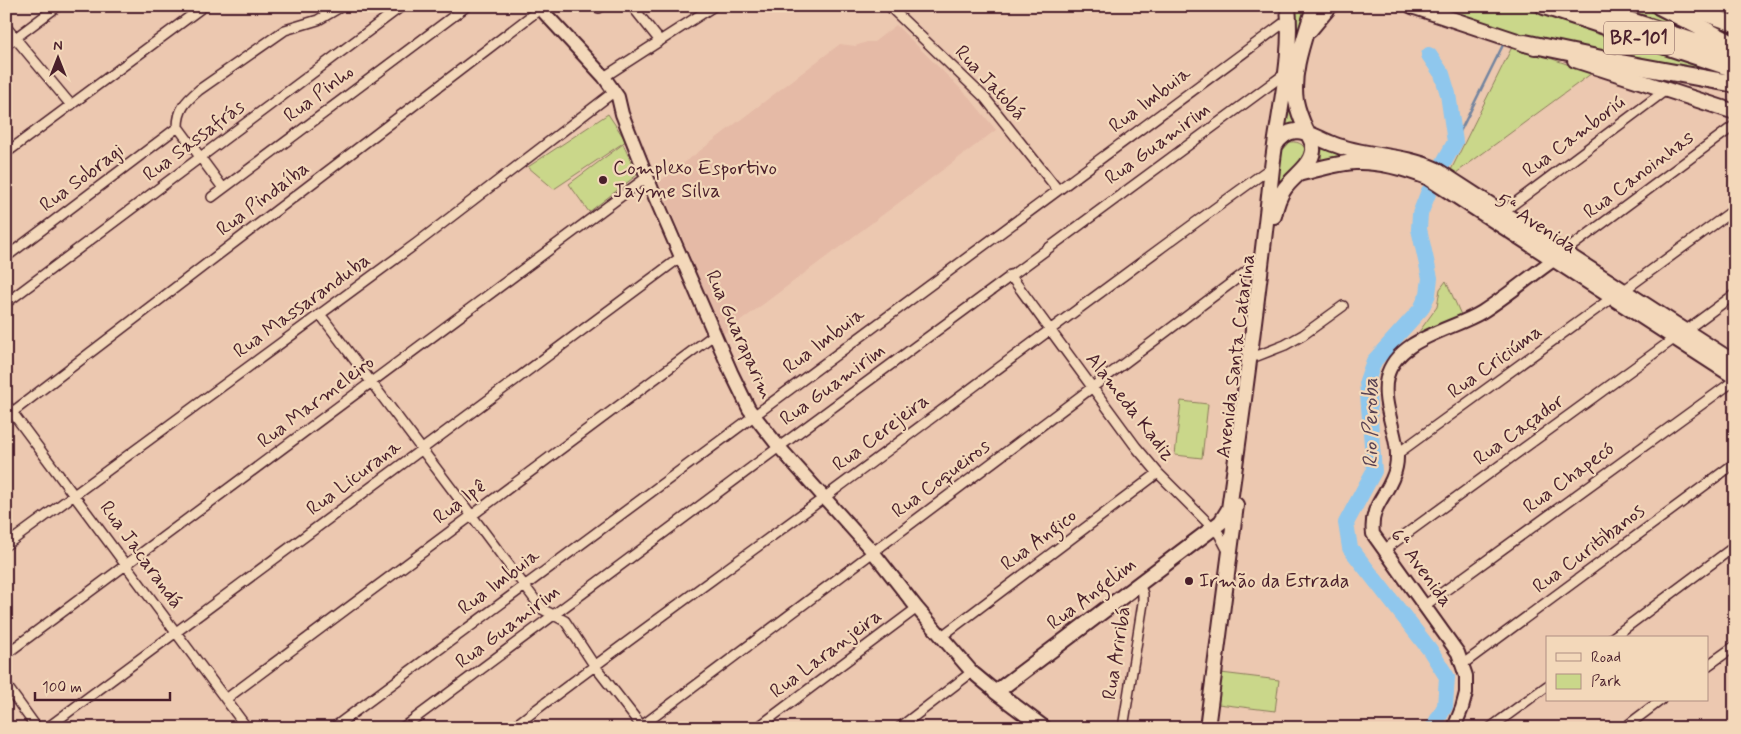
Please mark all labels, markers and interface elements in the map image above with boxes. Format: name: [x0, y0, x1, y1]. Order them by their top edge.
road number: BR-101: [1604, 22, 1674, 54]
north arrow: [32, 32, 82, 82]
text: N: [53, 37, 63, 55]
street label: Rua Jatobá: [948, 39, 1032, 127]
street label: Rua Pinho: [278, 59, 360, 129]
street label: Rua Imbuia: [1104, 60, 1197, 140]
street label: Rua Camboriú: [1517, 90, 1631, 184]
street label: Rua Sassafrás: [137, 94, 251, 188]
street label: Rua Guamirim: [1100, 96, 1216, 192]
street label: Rua Canoinhas: [1578, 124, 1700, 226]
street label: Rua Sobragi: [34, 137, 130, 219]
street label: Rua Pindaíba: [211, 155, 315, 243]
place label: Complexo Esportivo Jayme Silva: [613, 155, 777, 205]
marker: Complexo Esportivo Jayme Silva: [597, 174, 609, 186]
street label: 5ª Avenida: [1490, 187, 1582, 261]
street label: Rua Massaranduba: [228, 247, 376, 365]
street label: Avenida Santa Catarina: [1210, 252, 1262, 460]
street label: Rua Guaraparim: [698, 266, 780, 404]
street label: Rua Imbuia: [778, 301, 871, 381]
street label: Rua Criciúma: [1442, 319, 1548, 405]
street label: Rua Guamirim: [775, 337, 891, 433]
street label: Alameda Kadiz: [1079, 347, 1181, 467]
street label: Rua Marmeleiro: [252, 349, 380, 455]
water label: Rio Peroba: [1357, 377, 1385, 468]
street label: Rua Caçador: [1468, 387, 1570, 472]
street label: Rua Cerejeira: [827, 388, 935, 478]
street label: Rua Licurana: [301, 433, 408, 523]
street label: Rua Coqueiros: [886, 433, 996, 525]
street label: Rua Chapecó: [1518, 436, 1620, 520]
street label: Rua Ipê: [428, 473, 492, 531]
street label: Rua Jacarandá: [93, 496, 189, 614]
street label: Rua Curitibanos: [1527, 498, 1651, 600]
street label: Rua Angico: [995, 502, 1084, 579]
street label: 6ª Avenida: [1383, 523, 1459, 613]
street label: Rua Imbuia: [453, 542, 546, 622]
street label: Rua Angelim: [1042, 551, 1144, 638]
place label: Irmão da Estrada: [1199, 568, 1350, 595]
marker: Irmão da Estrada: [1183, 575, 1195, 587]
street label: Rua Guamirim: [450, 579, 566, 675]
street label: Rua Laranjeira: [764, 603, 888, 705]
street label: Rua Ariribá: [1096, 604, 1138, 702]
legend: [1546, 636, 1708, 702]
text: Road: [1591, 648, 1621, 668]
scale bar: [35, 669, 170, 701]
text: Park: [1591, 672, 1621, 692]
text: 100 m: [42, 678, 82, 698]

